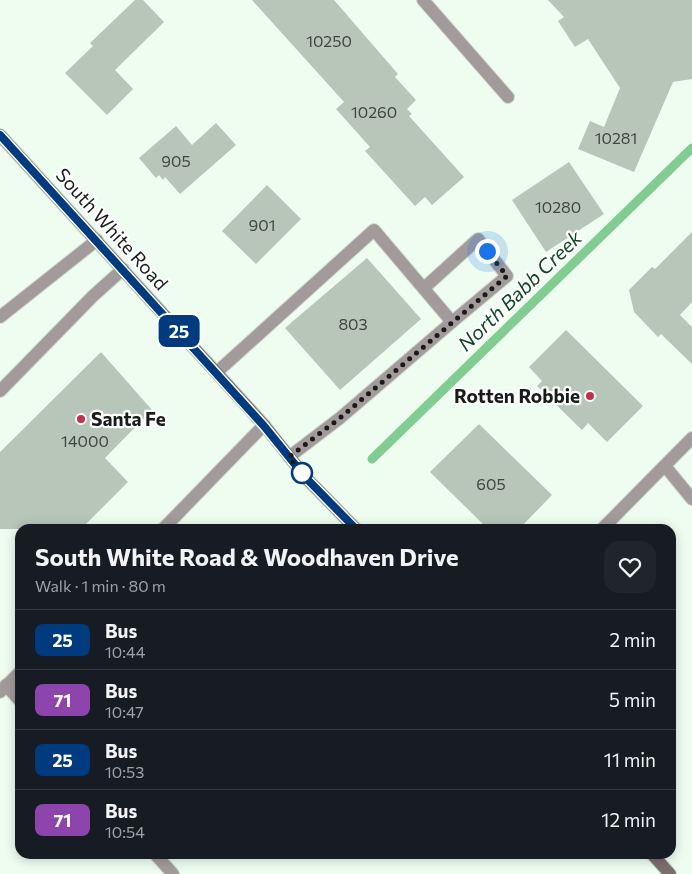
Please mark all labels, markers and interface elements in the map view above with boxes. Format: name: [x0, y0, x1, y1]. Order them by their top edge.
house number: 10250: [306, 31, 352, 50]
house number: 10260: [351, 102, 397, 121]
house number: 10281: [595, 128, 637, 147]
house number: 905: [161, 151, 191, 170]
street label: South White Road: [52, 163, 173, 294]
house number: 10280: [535, 197, 581, 216]
house number: 901: [249, 215, 276, 234]
water label: North Babb Creek: [452, 224, 587, 355]
your location: [475, 239, 500, 264]
house number: 803: [338, 314, 368, 333]
line badge: 25: [156, 315, 202, 347]
text: 25: [169, 320, 189, 342]
place label: Rotten Robbie: [454, 384, 580, 407]
marker: Rotten Robbie: [584, 390, 596, 402]
place label: Santa Fe: [91, 407, 166, 430]
marker: Santa Fe: [75, 413, 87, 425]
house number: 14000: [61, 431, 109, 450]
unlabelled marker: [291, 462, 313, 484]
house number: 605: [476, 474, 506, 493]
button: heart: [604, 541, 656, 593]
text: South White Road & Woodhaven Drive: [35, 542, 459, 571]
text: Walk · 1 min · 80 m: [35, 576, 166, 595]
text: Bus: [105, 619, 137, 642]
text: 2 min: [609, 628, 656, 651]
text: 25: [52, 629, 73, 651]
text: 10:44: [105, 642, 145, 661]
text: Bus: [105, 679, 137, 702]
text: 5 min: [609, 688, 656, 711]
text: 71: [53, 689, 72, 711]
text: 10:47: [105, 702, 144, 721]
text: Bus: [105, 739, 137, 762]
text: 11 min: [604, 748, 656, 771]
text: 25: [52, 749, 73, 771]
text: 10:53: [105, 762, 144, 781]
text: Bus: [105, 799, 137, 822]
text: 12 min: [601, 808, 656, 831]
text: 71: [53, 809, 72, 831]
text: 10:54: [105, 822, 145, 841]

